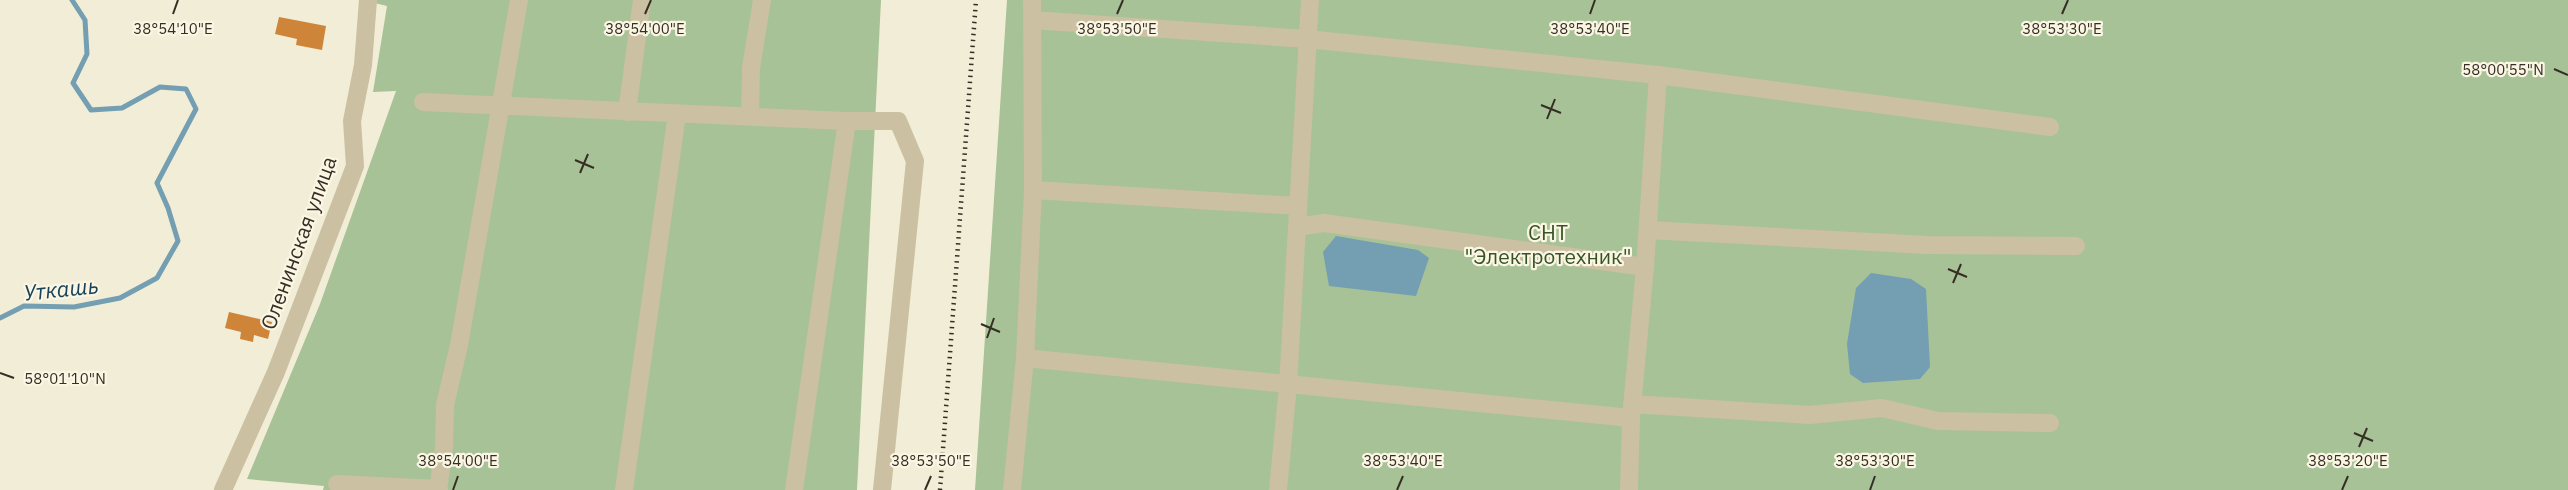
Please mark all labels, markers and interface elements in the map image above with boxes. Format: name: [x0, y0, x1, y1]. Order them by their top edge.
text: 38°54'10"E: [133, 19, 213, 38]
text: 38°54'00"E: [605, 19, 685, 38]
text: 38°53'50"E: [1077, 19, 1157, 38]
text: 38°53'40"E: [1550, 19, 1630, 38]
text: 38°53'30"E: [2022, 19, 2102, 38]
text: 58°00'55"N: [2462, 60, 2544, 79]
street label: Оленинская улица: [254, 152, 342, 333]
park label: СНТ "Электротехник": [1465, 218, 1631, 270]
water label: Уткашь: [22, 270, 100, 307]
text: 58°01'10"N: [24, 369, 106, 388]
text: 38°54'00"E: [418, 451, 498, 470]
text: 38°53'50"E: [891, 451, 971, 470]
text: 38°53'40"E: [1363, 451, 1443, 470]
text: 38°53'30"E: [1835, 451, 1915, 470]
text: 38°53'20"E: [2308, 451, 2388, 470]

